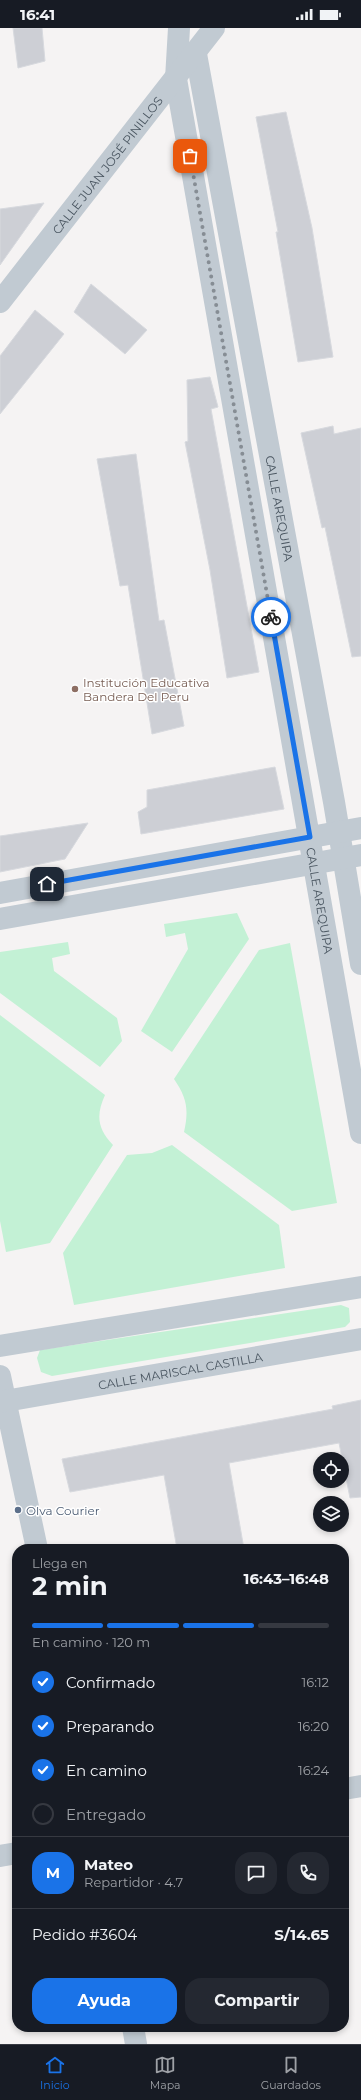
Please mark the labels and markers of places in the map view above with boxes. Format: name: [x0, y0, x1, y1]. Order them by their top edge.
pin: [173, 139, 207, 173]
place label: Institución Educativa Bandera Del Peru: [83, 675, 210, 704]
marker: Institución Educativa Bandera Del Peru: [70, 684, 80, 694]
pin: [30, 867, 64, 901]
place label: Olva Courier: [26, 1503, 100, 1518]
marker: Olva Courier: [13, 1505, 23, 1515]

